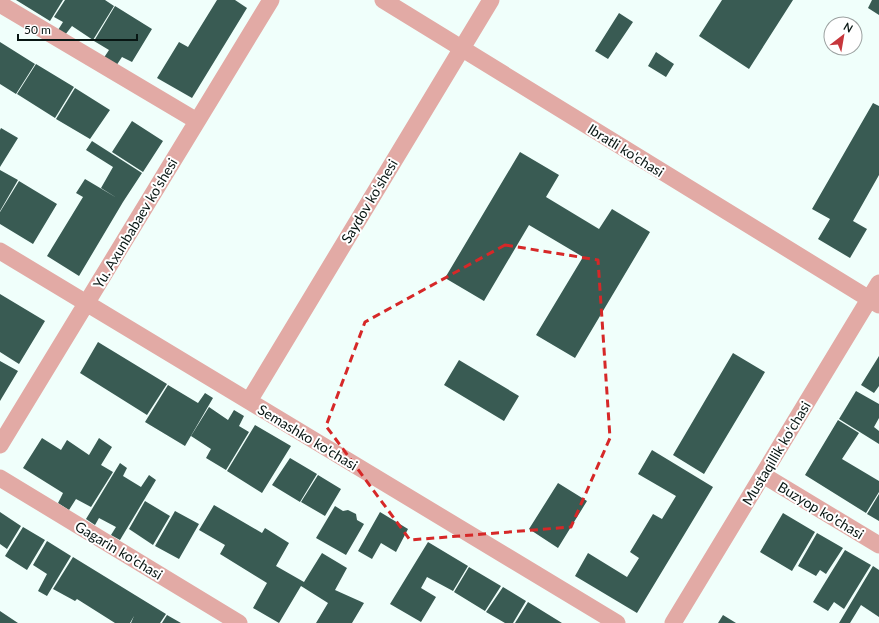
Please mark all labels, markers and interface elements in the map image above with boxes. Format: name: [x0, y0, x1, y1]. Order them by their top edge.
scale bar: [18, 16, 137, 42]
north arrow: [823, 16, 863, 56]
text: N: [841, 19, 855, 35]
text: 50 m: [24, 22, 51, 37]
street label: Ibratli ko'chasi: [585, 120, 667, 180]
street label: Yu. Axunbabaev ko'shesi: [89, 155, 181, 291]
street label: Saydov ko'shesi: [337, 156, 401, 246]
street label: Mustaqillik ko'chasi: [738, 398, 814, 508]
street label: Semashko ko'chasi: [255, 401, 361, 473]
street label: Buzyop ko'chasi: [775, 478, 867, 542]
street label: Gagarin ko'chasi: [72, 517, 166, 583]

